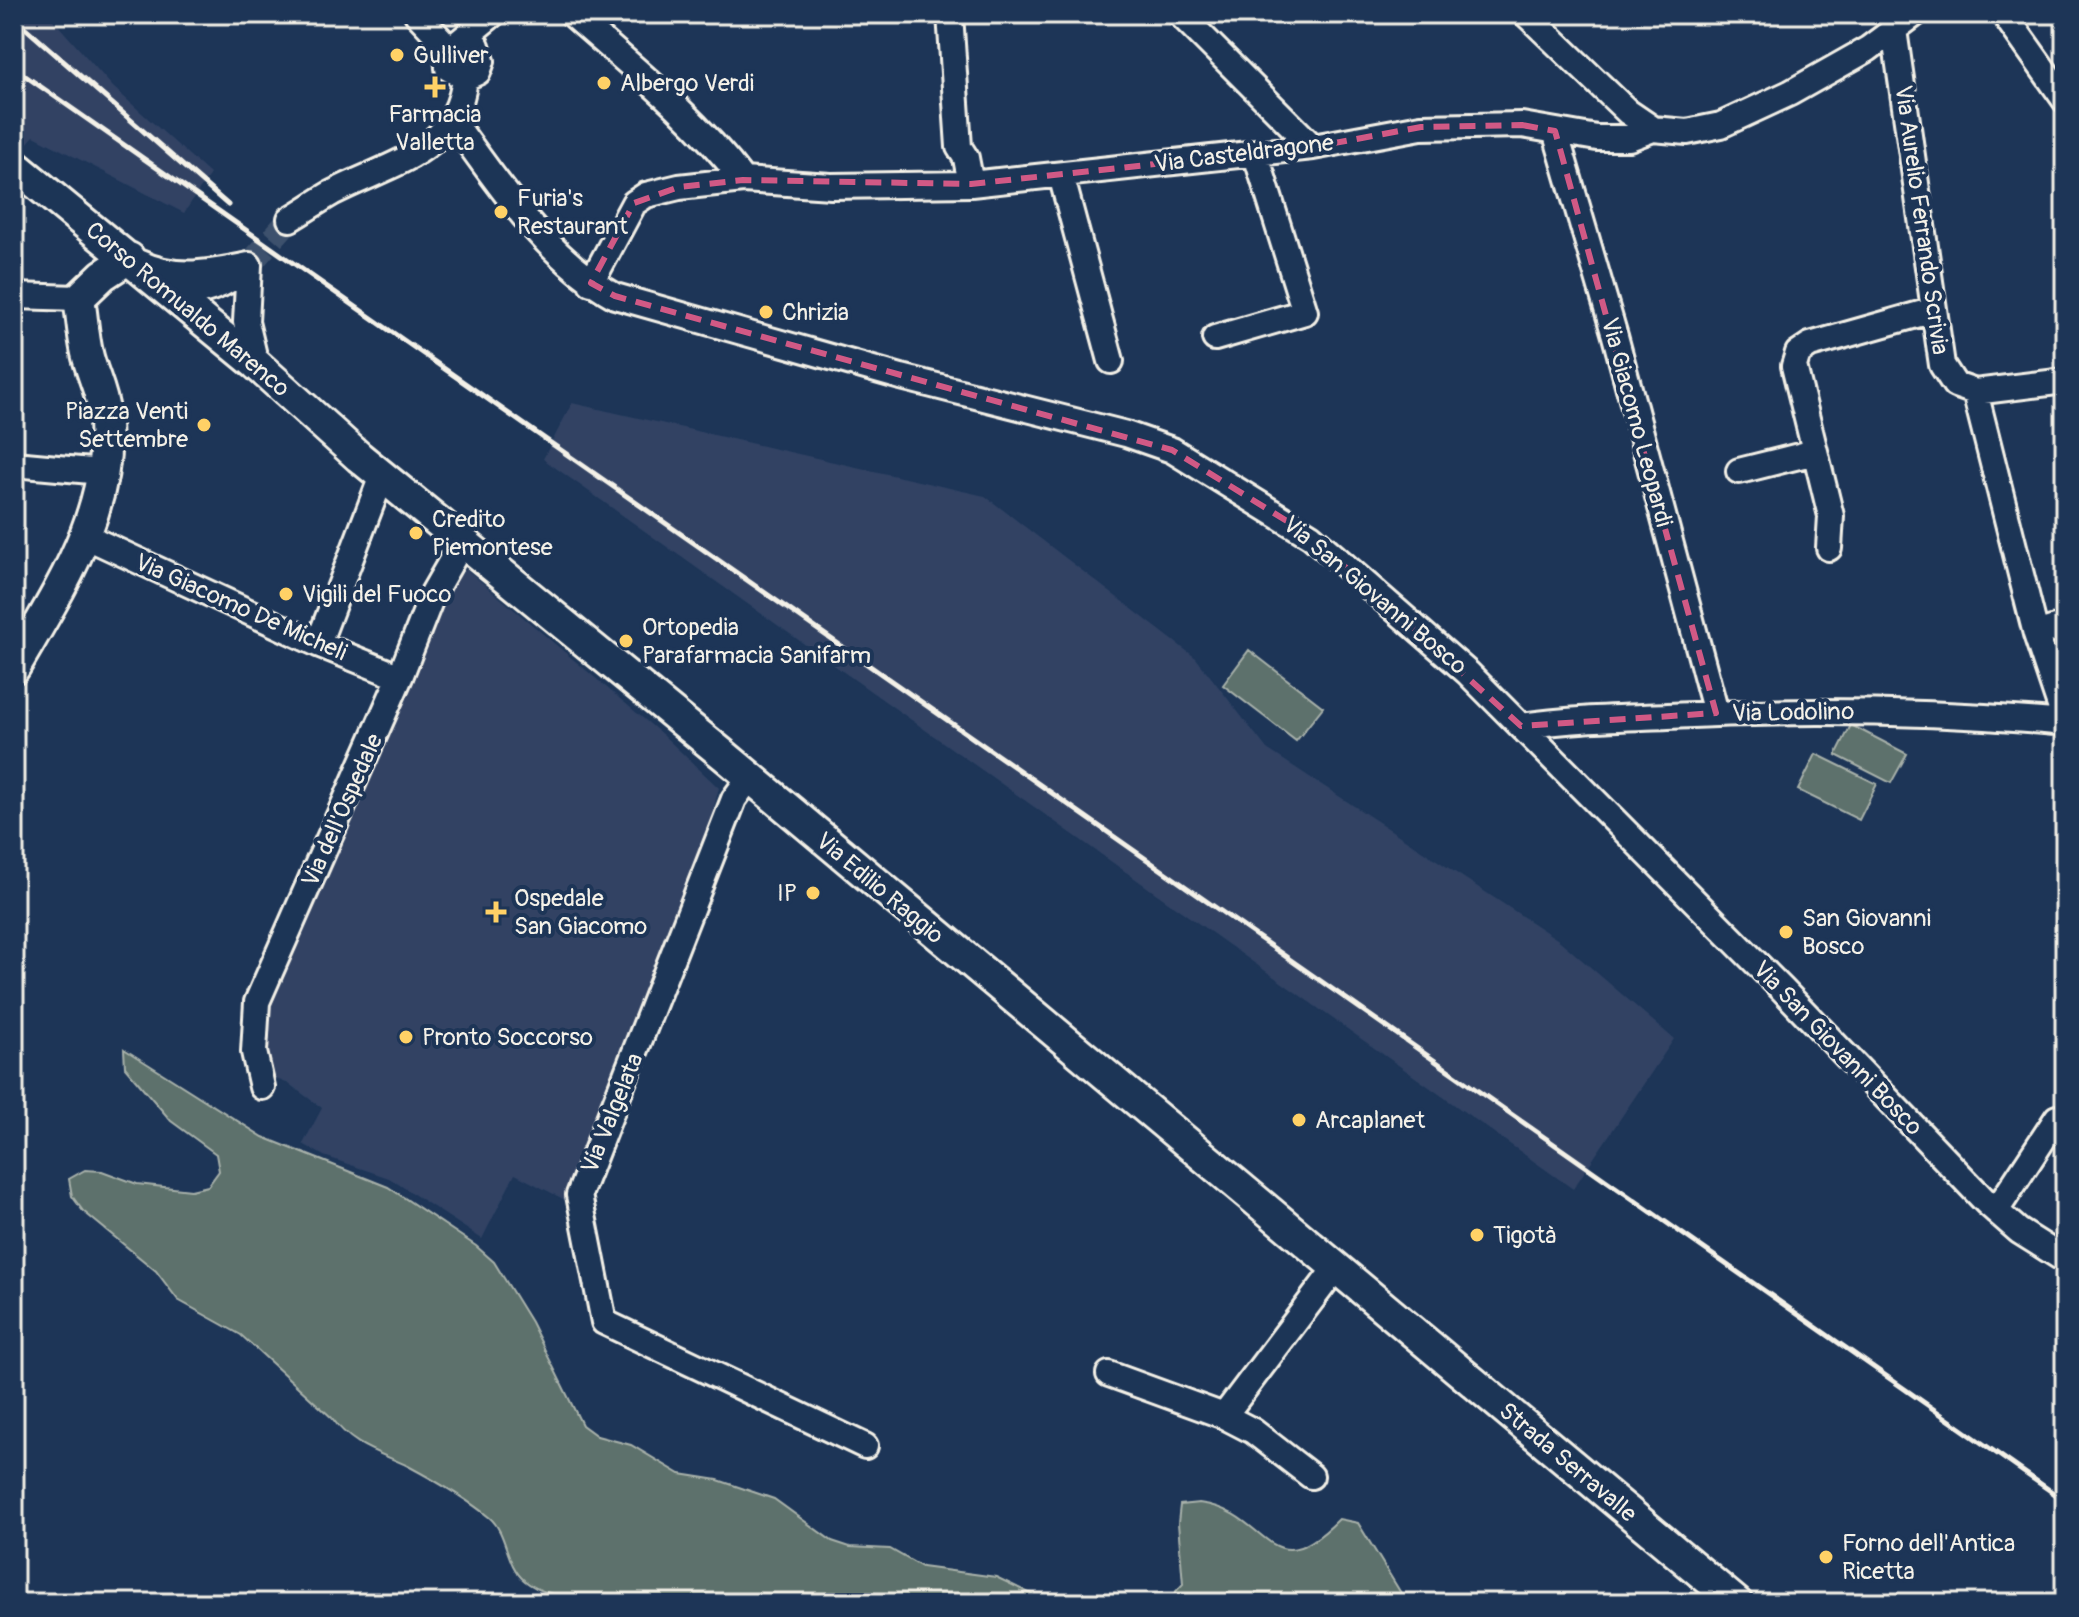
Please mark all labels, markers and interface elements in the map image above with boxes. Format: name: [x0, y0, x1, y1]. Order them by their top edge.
place label: Gulliver: [413, 41, 489, 70]
marker: Gulliver: [388, 46, 406, 64]
place label: Albergo Verdi: [620, 69, 754, 98]
marker: Albergo Verdi: [595, 74, 613, 92]
marker: Farmacia Valletta: [426, 78, 444, 96]
street label: Via Aurelio Ferrando Scrivia: [1888, 83, 1955, 357]
place label: Farmacia Valletta: [389, 100, 481, 157]
street label: Via Casteldragone: [1153, 128, 1336, 179]
place label: Furia's Restaurant: [517, 184, 628, 241]
marker: Furia's Restaurant: [492, 203, 510, 221]
street label: Corso Romualdo Marenco: [80, 216, 296, 403]
place label: Chrizia: [782, 298, 849, 327]
marker: Chrizia: [757, 303, 775, 321]
street label: Via Giacomo Leopardi: [1595, 314, 1678, 530]
place label: Piazza Venti Settembre: [65, 397, 188, 454]
marker: Piazza Venti Settembre: [195, 416, 213, 434]
place label: Credito Piemontese: [432, 505, 553, 562]
street label: Via San Giovanni Bosco: [1277, 510, 1473, 681]
marker: Credito Piemontese: [407, 524, 425, 542]
street label: Via Giacomo De Micheli: [130, 548, 351, 667]
place label: Vigili del Fuoco: [302, 580, 452, 609]
marker: Vigili del Fuoco: [277, 585, 295, 603]
place label: Ortopedia Parafarmacia Sanifarm: [642, 613, 871, 670]
marker: Ortopedia Parafarmacia Sanifarm: [617, 632, 635, 650]
street label: Via Lodolino: [1732, 697, 1855, 728]
street label: Via dell'Ospedale: [296, 729, 389, 891]
street label: Via Edilio Raggio: [810, 827, 950, 950]
place label: IP: [777, 879, 797, 908]
place label: Ospedale San Giacomo: [514, 884, 647, 941]
marker: IP: [804, 884, 822, 902]
marker: Ospedale San Giacomo: [485, 901, 507, 923]
place label: San Giovanni Bosco: [1802, 904, 1931, 961]
marker: San Giovanni Bosco: [1777, 923, 1795, 941]
street label: Via San Giovanni Bosco: [1747, 955, 1929, 1142]
place label: Pronto Soccorso: [422, 1023, 593, 1052]
marker: Pronto Soccorso: [397, 1028, 415, 1046]
street label: Via Valgelata: [575, 1049, 650, 1178]
place label: Arcaplanet: [1315, 1106, 1425, 1135]
marker: Arcaplanet: [1290, 1111, 1308, 1129]
place label: Tigotà: [1493, 1221, 1556, 1250]
marker: Tigotà: [1468, 1226, 1486, 1244]
street label: Strada Serravalle: [1493, 1396, 1643, 1529]
place label: Forno dell'Antica Ricetta: [1842, 1529, 2015, 1586]
marker: Forno dell'Antica Ricetta: [1817, 1548, 1835, 1566]

